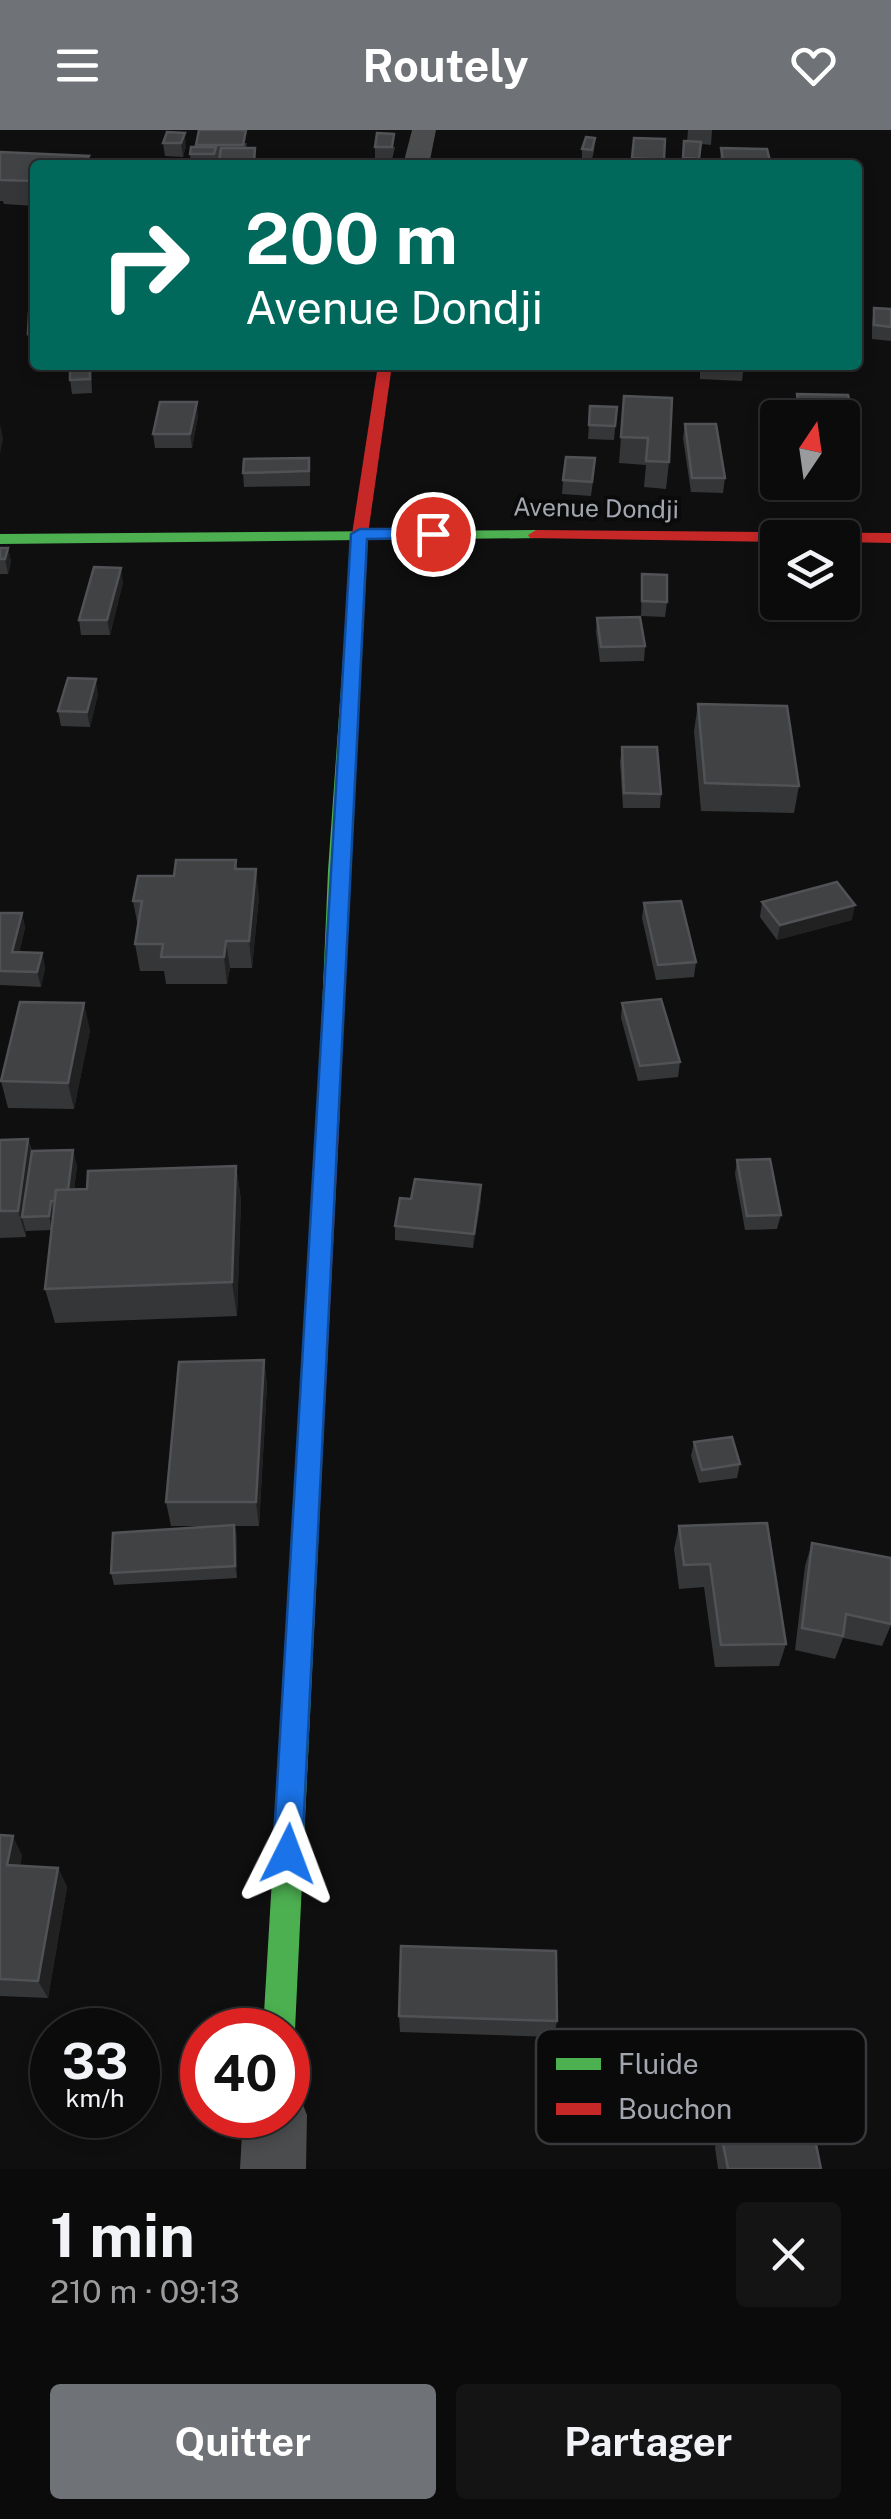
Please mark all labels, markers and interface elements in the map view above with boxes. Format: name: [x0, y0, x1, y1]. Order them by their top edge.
icon: menu: [50, 38, 105, 93]
icon: heart: [786, 38, 841, 93]
text: Routely: [363, 39, 528, 92]
text: 200 m: [245, 197, 458, 280]
icon: right: [80, 200, 210, 330]
text: Avenue Dondji: [245, 281, 543, 334]
north arrow: [760, 400, 860, 500]
map controls: [760, 400, 860, 620]
pin: [391, 492, 476, 577]
street label: Avenue Dondji: [513, 492, 679, 524]
icon: arrive: [406, 507, 461, 562]
button: layers: [760, 520, 860, 620]
position arrow: [236, 1802, 340, 1906]
speed limit sign: 40: [180, 2008, 310, 2138]
legend: [536, 2029, 866, 2144]
text: 33: [62, 2031, 128, 2090]
text: Fluide: [618, 2047, 699, 2080]
text: km/h: [66, 2083, 124, 2113]
text: Bouchon: [618, 2092, 732, 2125]
text: 1 min: [50, 2200, 195, 2271]
button: close: [736, 2202, 841, 2307]
text: 210 m · 09:13: [50, 2273, 240, 2310]
button: Quitter: [50, 2384, 436, 2499]
button: Partager: [456, 2384, 841, 2499]

